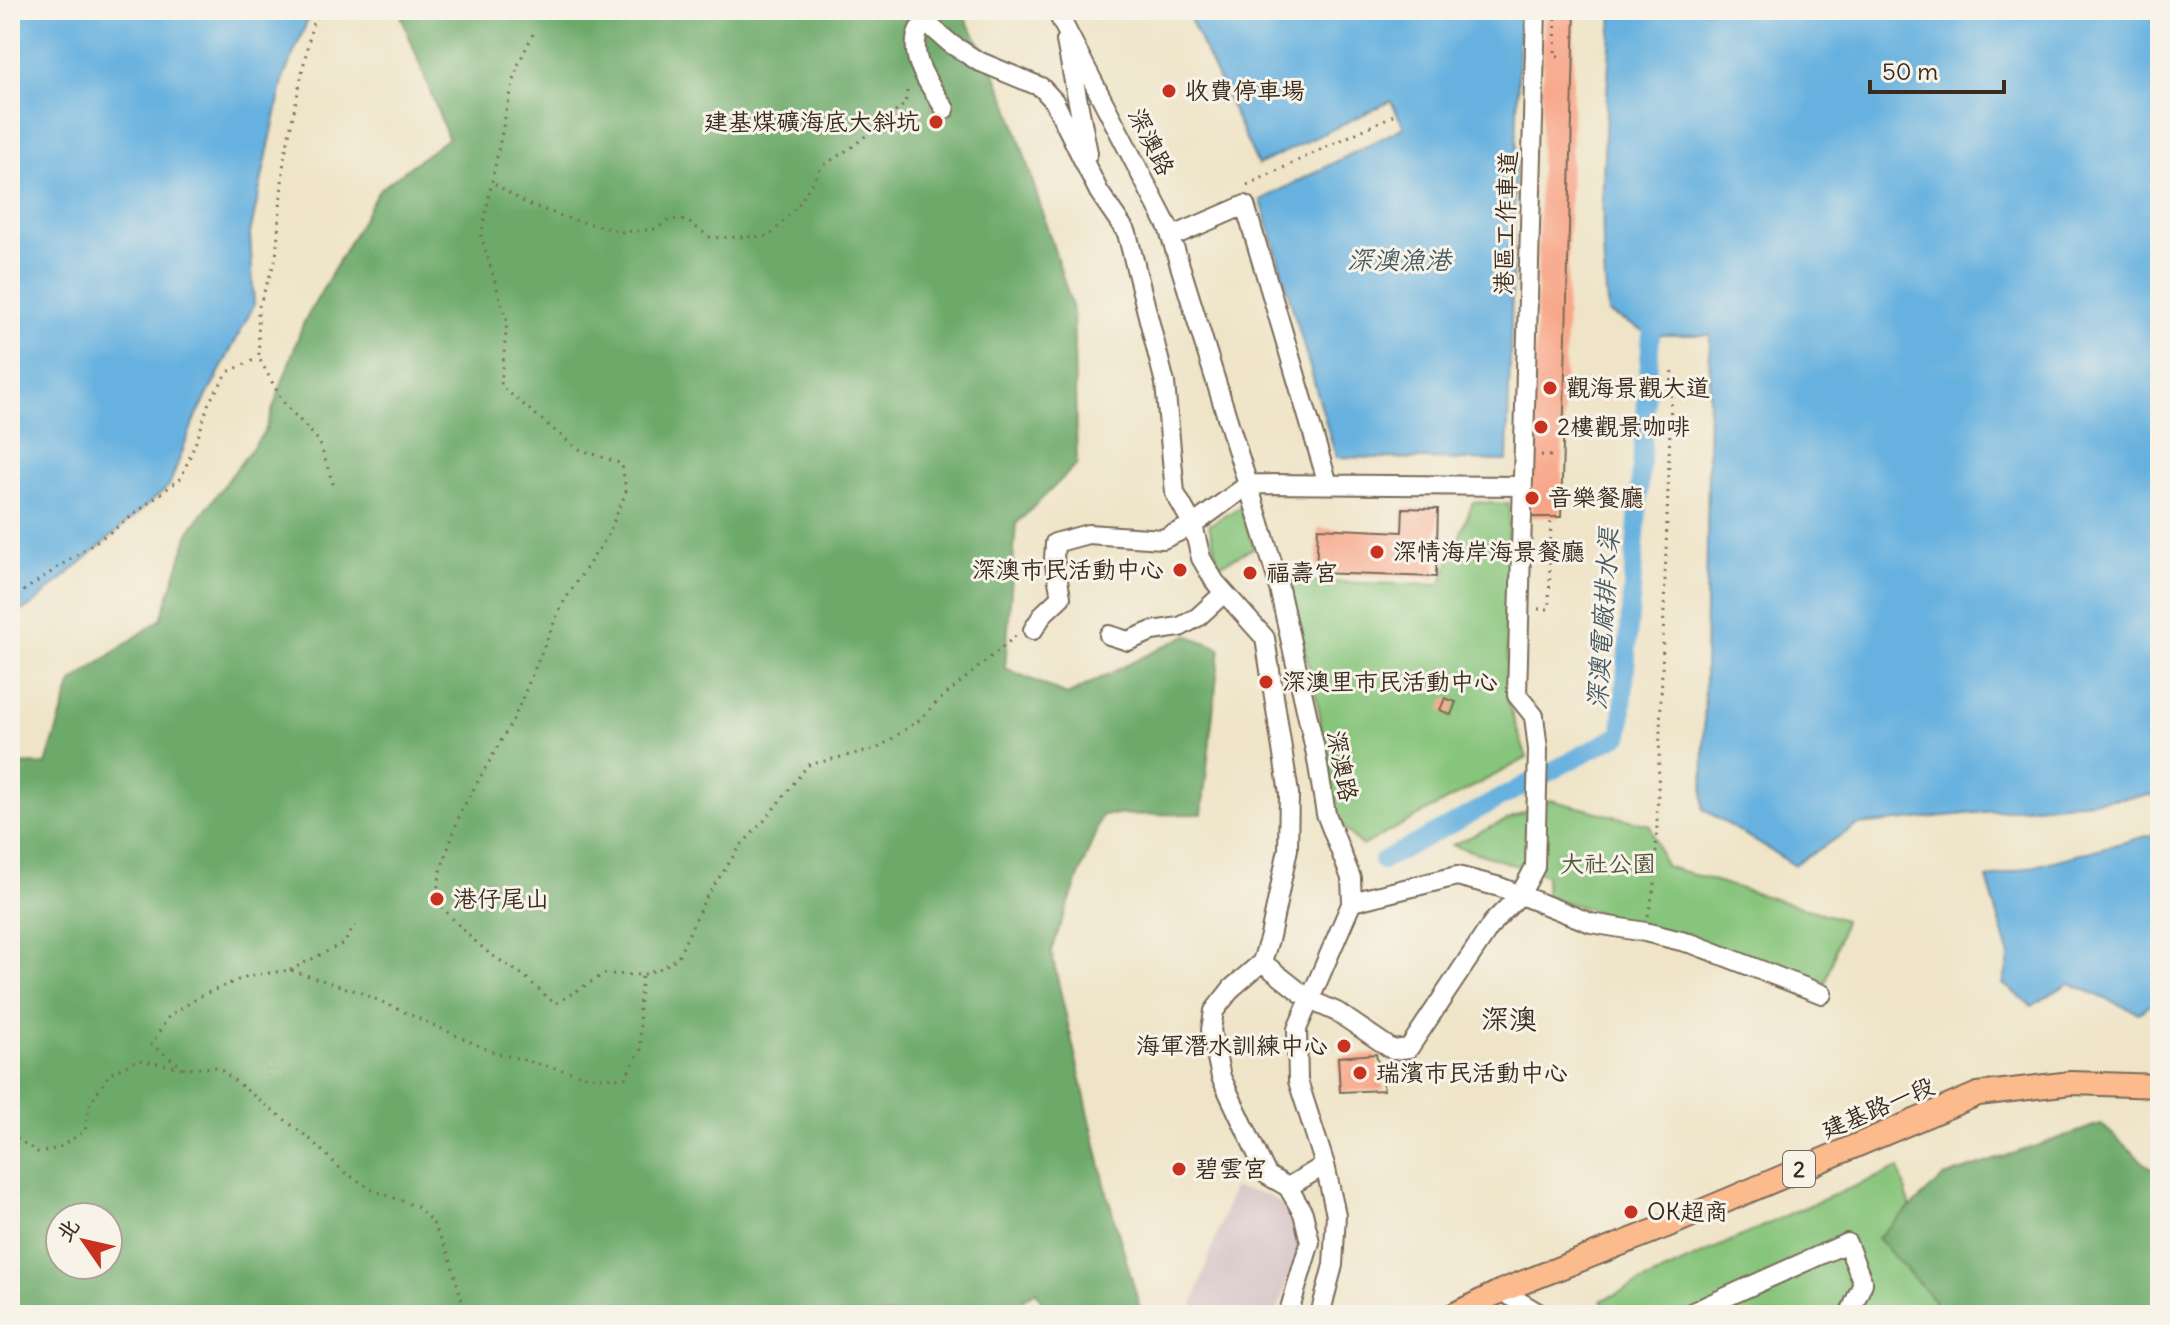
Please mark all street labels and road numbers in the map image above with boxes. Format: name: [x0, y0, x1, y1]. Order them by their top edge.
street label: 深澳路: [1122, 103, 1182, 180]
street label: 港區工作車道: [1487, 150, 1523, 295]
street label: 深澳路: [1321, 728, 1365, 804]
street label: 建基路一段: [1817, 1070, 1939, 1144]
road number: 2: [1783, 1151, 1815, 1187]

